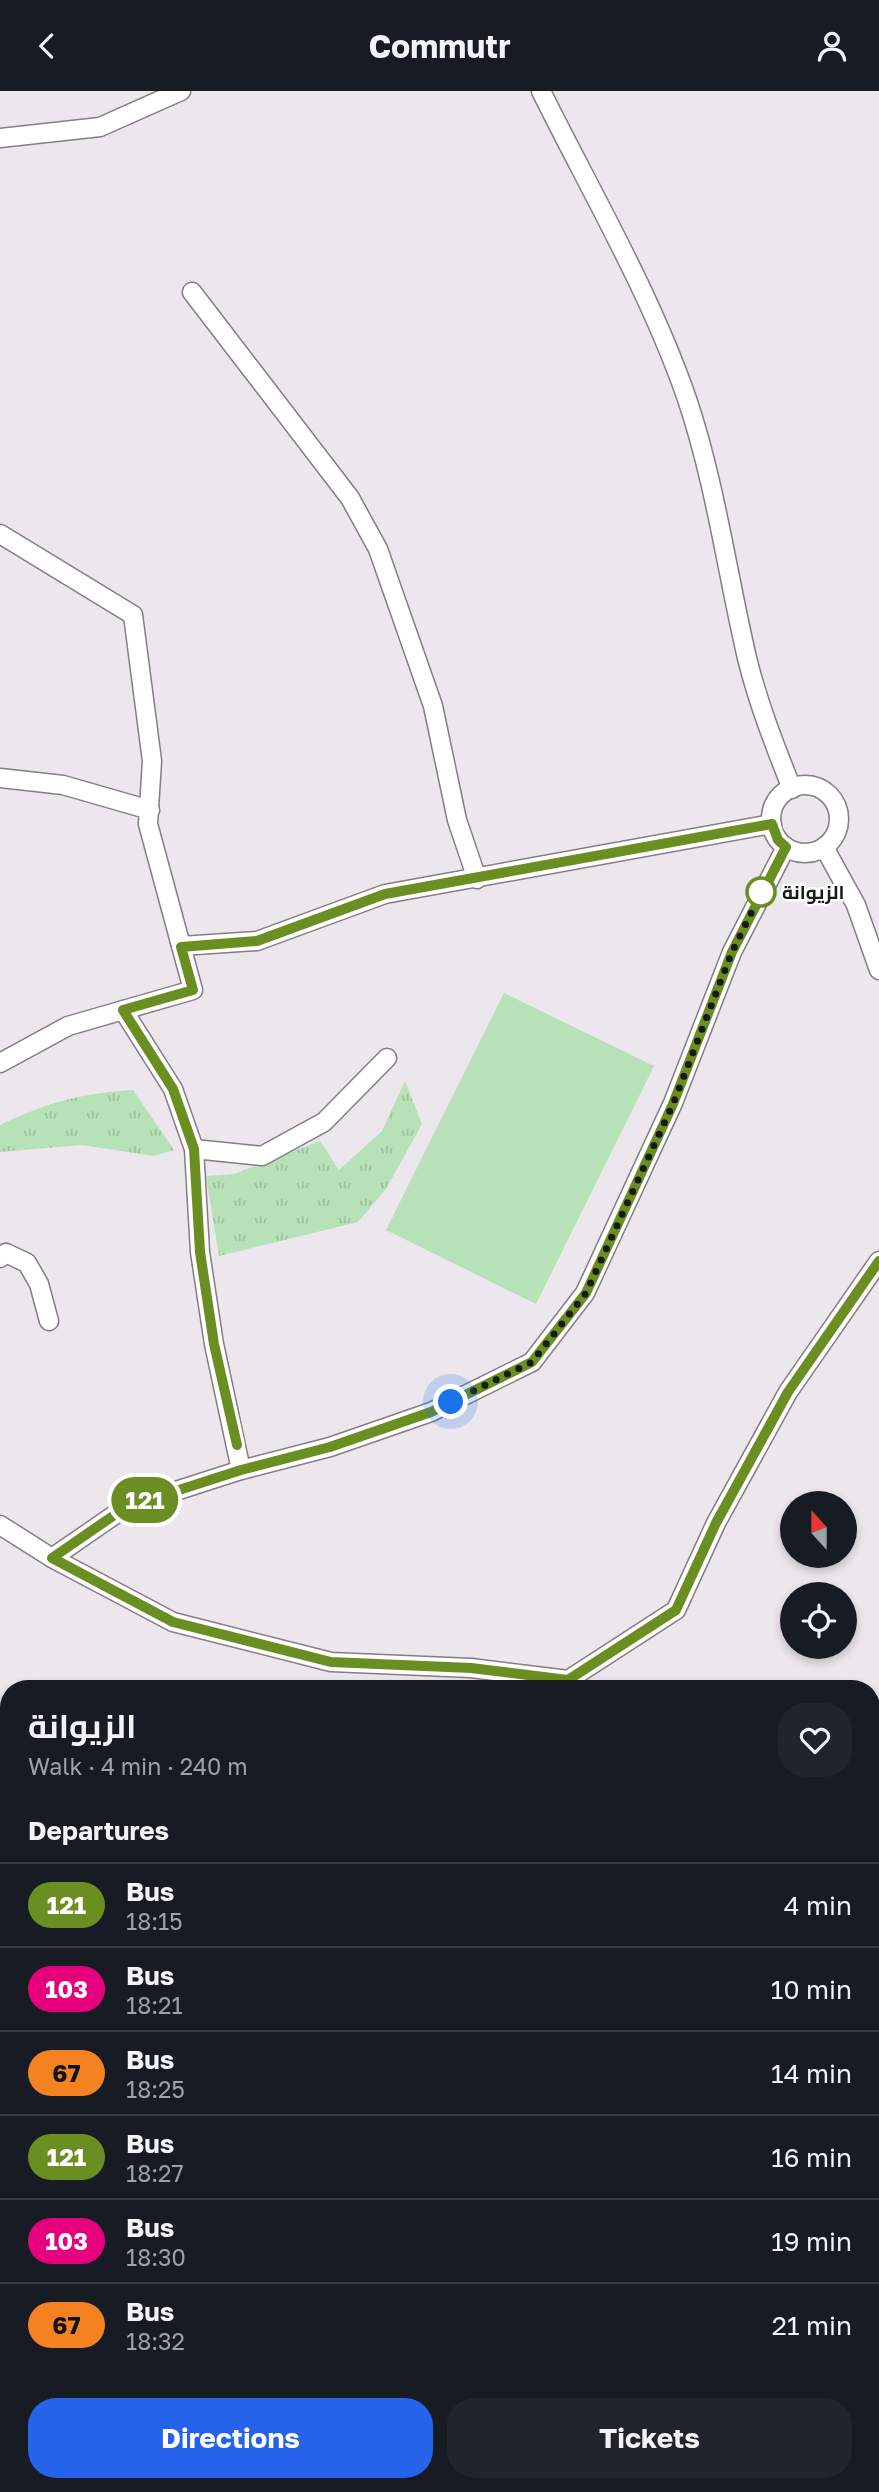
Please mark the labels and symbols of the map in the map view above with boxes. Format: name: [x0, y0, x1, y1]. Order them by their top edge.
marker: الزيوانة: [746, 877, 776, 907]
place label: الزيوانة: [782, 880, 844, 904]
your location: [433, 1384, 468, 1419]
line badge: 121: [105, 1477, 185, 1523]
north arrow: [780, 1491, 858, 1568]

